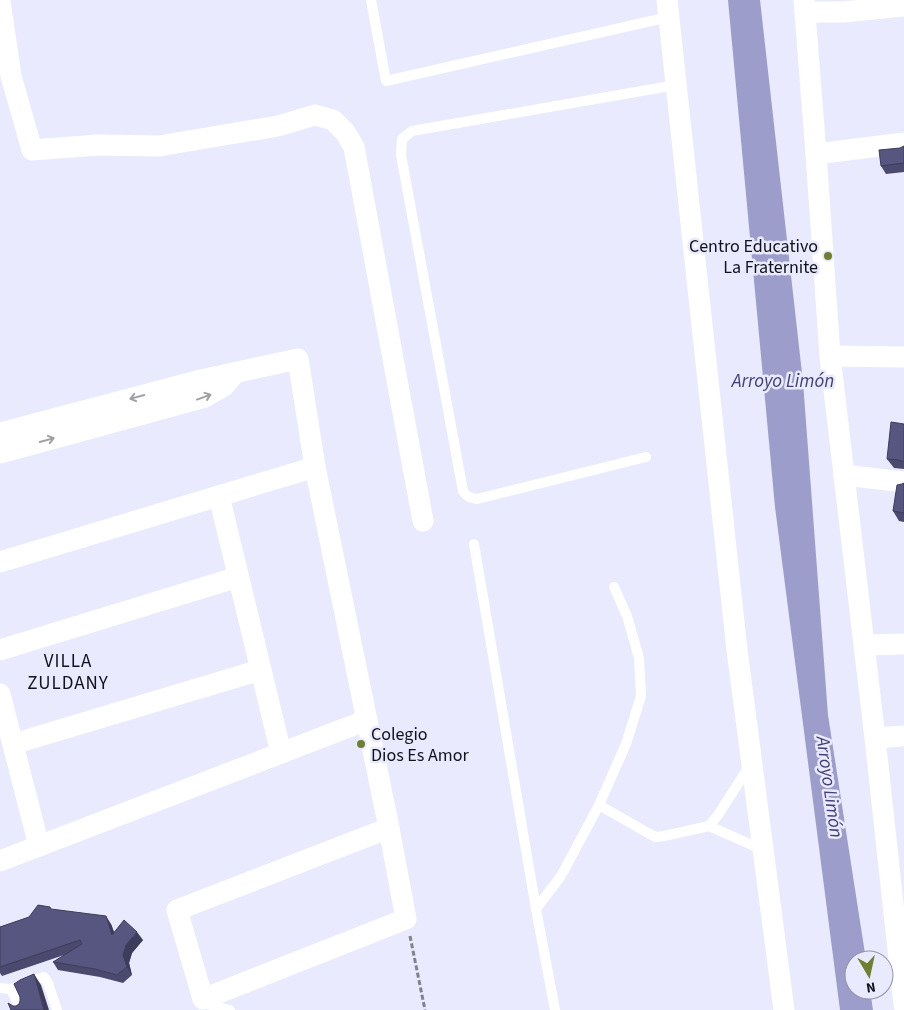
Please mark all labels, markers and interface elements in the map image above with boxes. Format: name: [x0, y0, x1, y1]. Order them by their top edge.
place label: Centro Educativo La Fraternite: [689, 234, 818, 280]
marker: Centro Educativo La Fraternite: [822, 250, 834, 262]
water label: Arroyo Limón: [731, 368, 834, 395]
one-way arrow: [195, 392, 211, 401]
one-way arrow: [130, 393, 146, 402]
one-way arrow: [39, 435, 55, 444]
district label: VILLA ZULDANY: [27, 648, 109, 697]
place label: Colegio Dios Es Amor: [371, 722, 469, 768]
water label: Arroyo Limón: [808, 733, 849, 840]
marker: Colegio Dios Es Amor: [355, 738, 367, 750]
north arrow: [844, 950, 894, 1000]
text: N: [865, 976, 877, 997]

